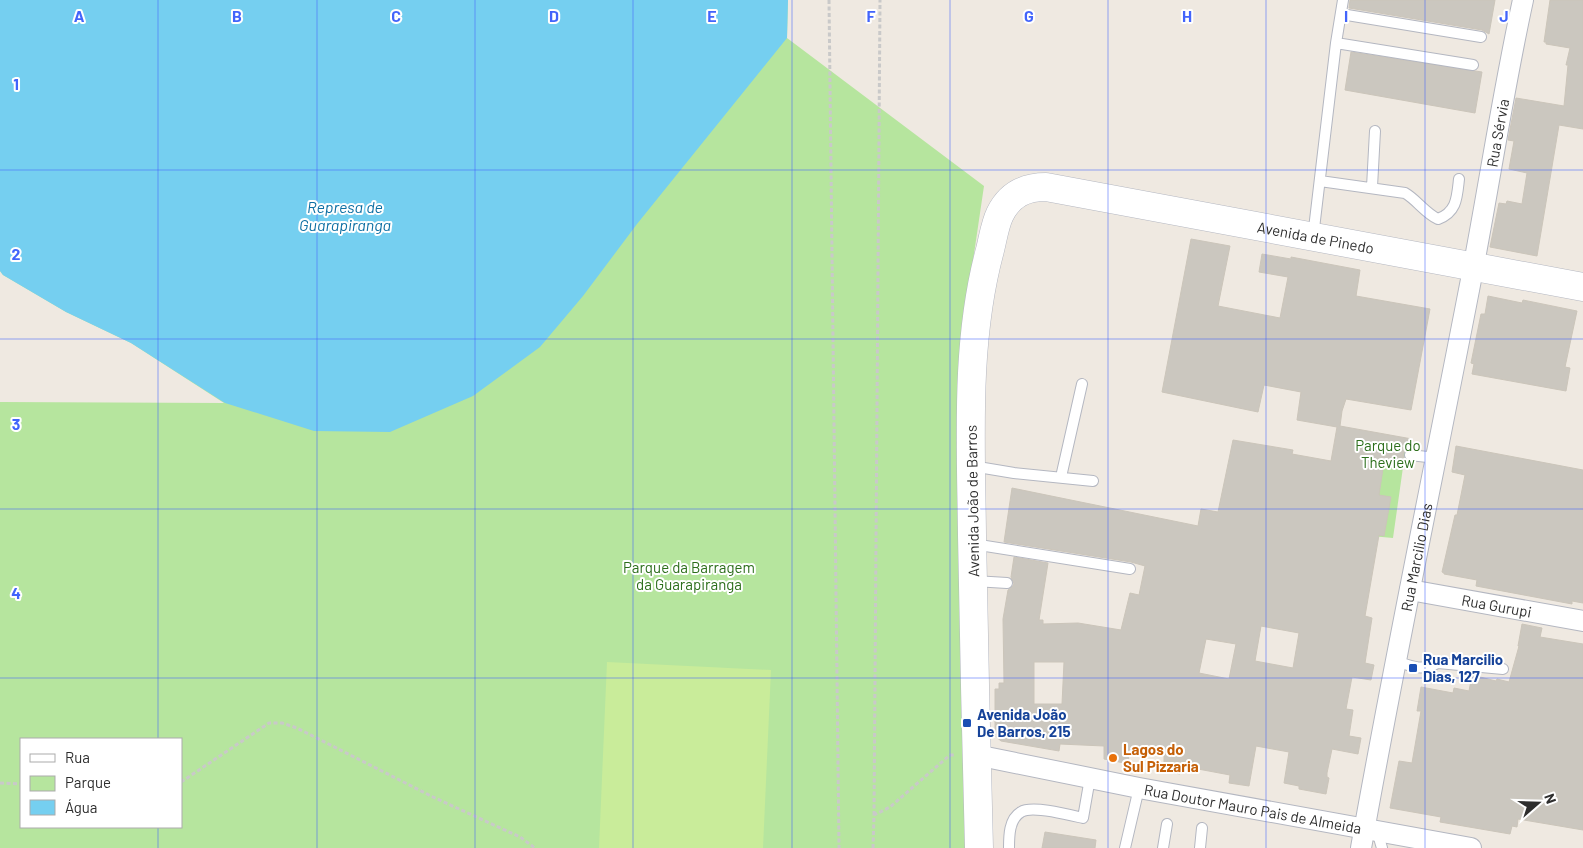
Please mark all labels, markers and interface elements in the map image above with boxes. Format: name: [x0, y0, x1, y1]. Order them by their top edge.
text: A: [74, 6, 85, 25]
text: B: [232, 6, 242, 25]
text: C: [391, 6, 401, 25]
text: D: [549, 6, 559, 25]
text: E: [707, 6, 717, 25]
text: F: [867, 6, 876, 25]
text: G: [1024, 6, 1034, 25]
text: H: [1182, 6, 1192, 25]
text: I: [1344, 6, 1348, 25]
text: J: [1499, 6, 1509, 25]
text: 1: [13, 74, 19, 93]
street label: Rua Sérvia: [1482, 97, 1512, 169]
water label: Represa de Guarapiranga: [299, 197, 391, 234]
street label: Avenida de Pinedo: [1256, 217, 1376, 257]
text: 2: [12, 244, 21, 263]
text: 3: [12, 414, 20, 433]
street label: Avenida João de Barros: [962, 425, 982, 577]
park label: Parque do Theview: [1355, 436, 1421, 471]
street label: Rua Marcilio Dias: [1397, 502, 1436, 613]
park label: Parque da Barragem da Guarapiranga: [623, 558, 755, 593]
text: 4: [11, 583, 21, 602]
street label: Rua Gurupi: [1460, 590, 1533, 621]
place label: Rua Marcilio Dias, 127: [1423, 650, 1503, 685]
marker: Rua Marcilio Dias, 127: [1407, 662, 1419, 674]
place label: Avenida João De Barros, 215: [977, 705, 1071, 740]
marker: Avenida João De Barros, 215: [961, 717, 973, 729]
legend: [20, 738, 182, 828]
place label: Lagos do Sul Pizzaria: [1123, 740, 1199, 775]
text: Rua: [65, 748, 90, 766]
marker: Lagos do Sul Pizzaria: [1107, 752, 1119, 764]
text: Parque: [65, 773, 111, 791]
north arrow: [1513, 778, 1563, 828]
street label: Rua Doutor Mauro Pais de Almeida: [1143, 780, 1363, 837]
text: N: [1541, 791, 1560, 806]
text: Água: [65, 798, 98, 816]

